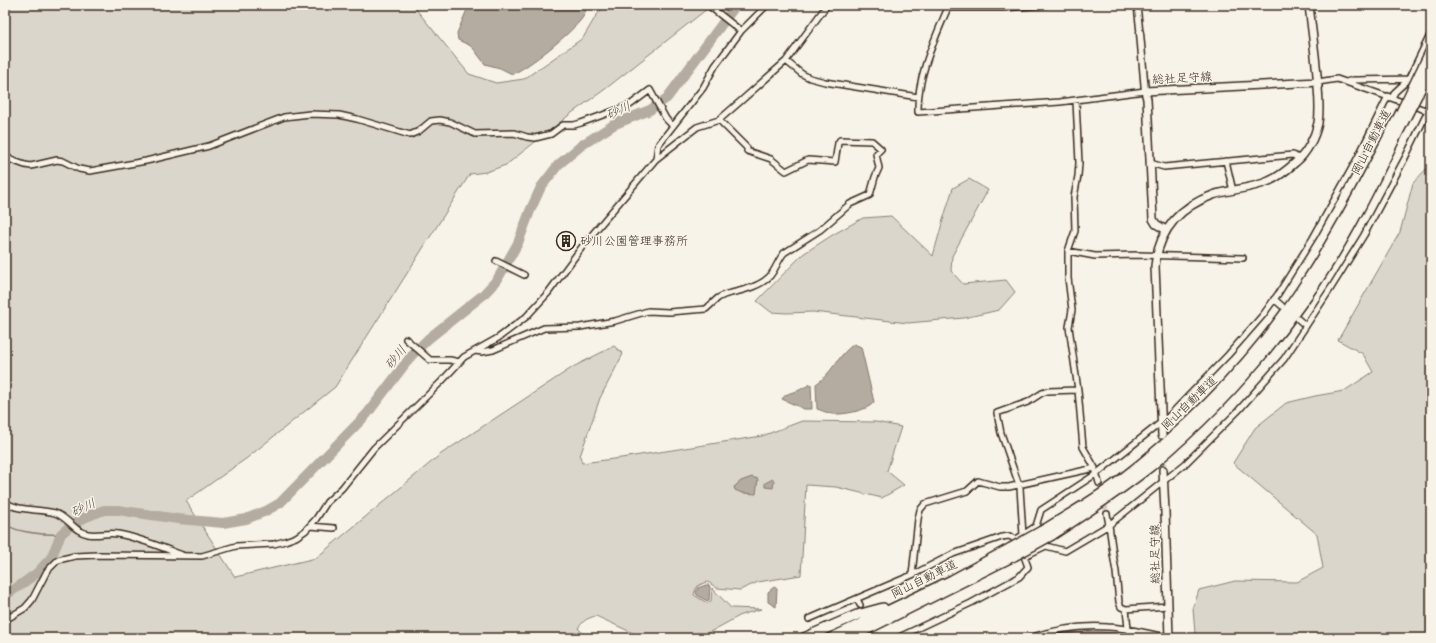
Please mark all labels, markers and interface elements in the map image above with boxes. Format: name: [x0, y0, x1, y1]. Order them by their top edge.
street label: 総社足守線: [1152, 69, 1212, 88]
water label: 砂川: [603, 98, 634, 124]
street label: 岡山自動車道: [1348, 107, 1394, 178]
building icon: 砂川公園管理事務所: [555, 230, 577, 252]
place label: 砂川公園管理事務所: [580, 234, 688, 249]
water label: 砂川: [381, 342, 410, 373]
street label: 岡山自動車道: [1158, 373, 1220, 434]
water label: 砂川: [68, 495, 99, 521]
street label: 総社足守線: [1147, 524, 1164, 584]
street label: 岡山自動車道: [889, 557, 960, 602]

